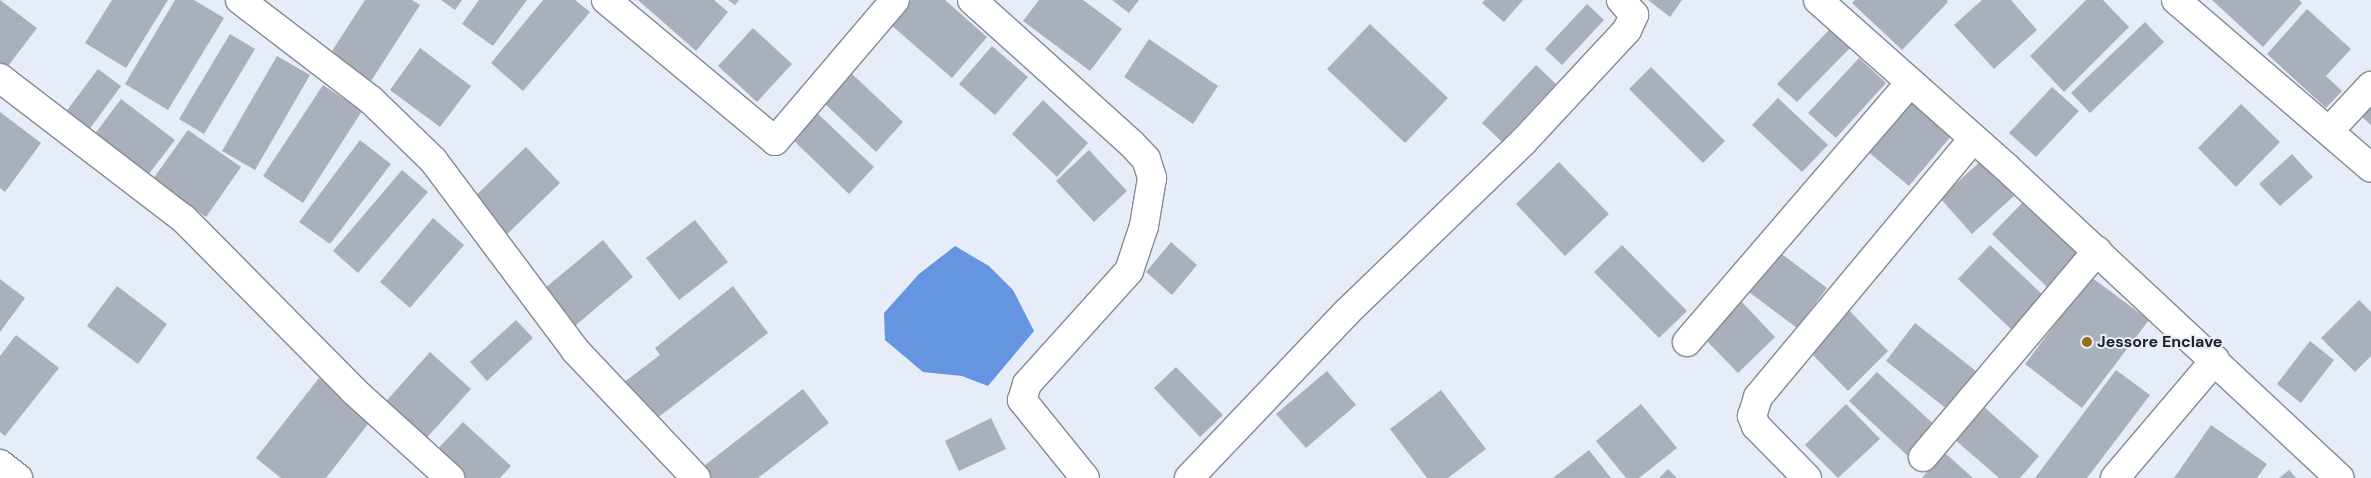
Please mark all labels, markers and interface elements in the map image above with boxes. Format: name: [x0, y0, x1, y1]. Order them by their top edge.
place label: Jessore Enclave: [2097, 332, 2223, 352]
marker: Jessore Enclave: [2081, 336, 2093, 348]

